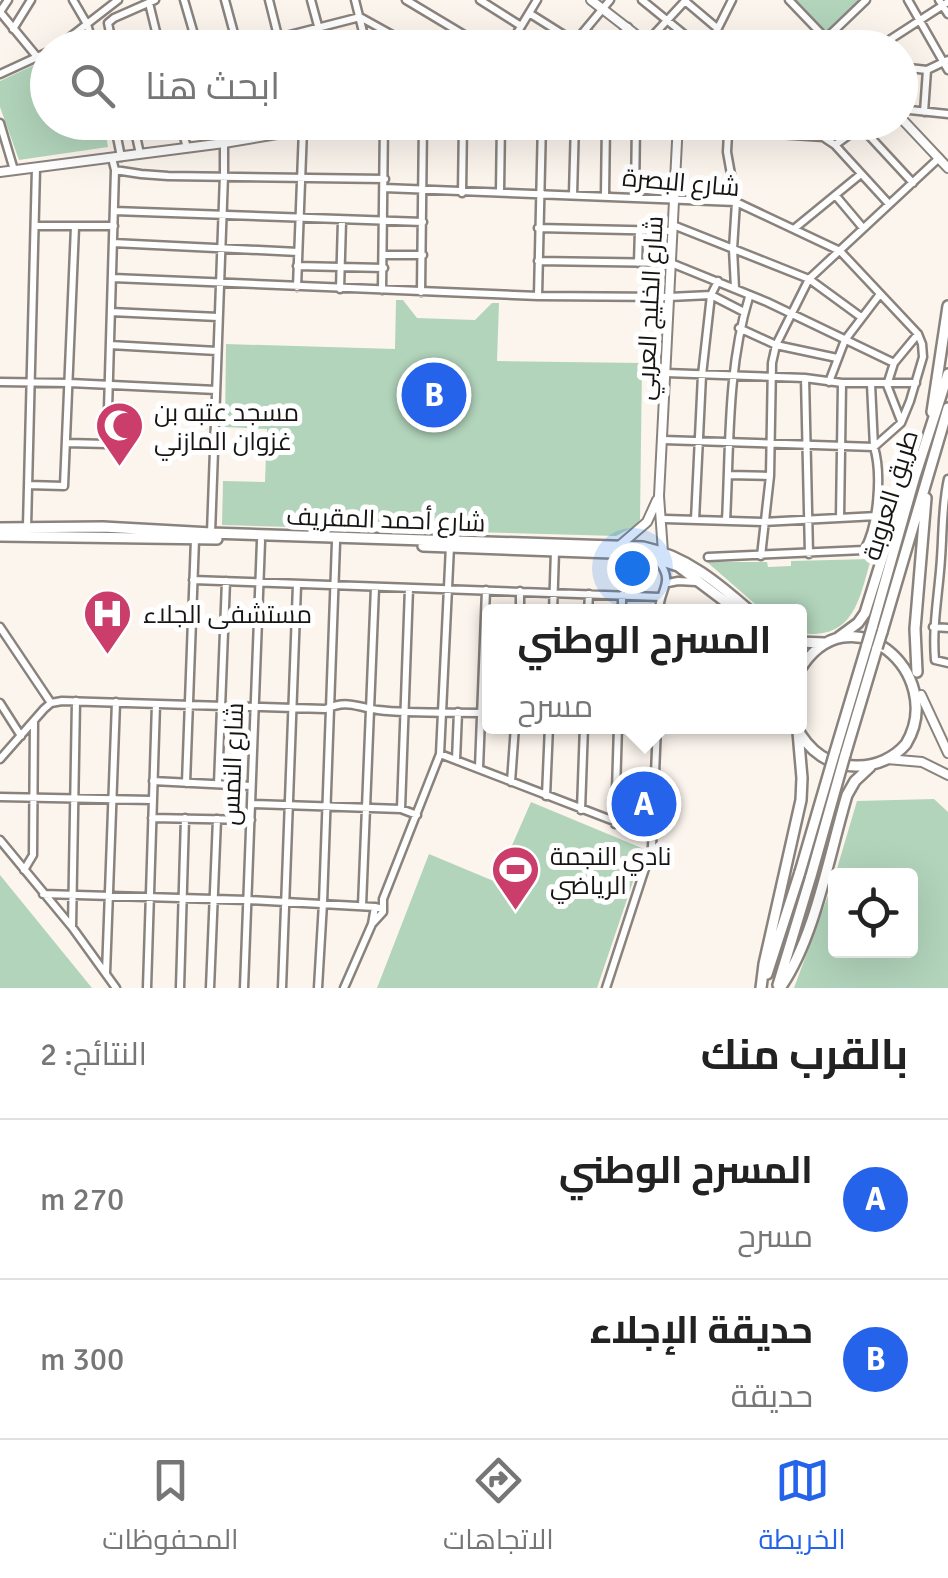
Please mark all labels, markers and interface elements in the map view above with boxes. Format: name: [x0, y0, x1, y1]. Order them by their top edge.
search box: [30, 30, 918, 140]
icon: search: [65, 58, 120, 113]
text: ابحث هنا: [145, 63, 280, 110]
street label: شارع البصرة: [621, 162, 741, 204]
street label: شارع الخليج العربي: [629, 215, 674, 401]
pin: B: [402, 358, 466, 432]
place label: مسجد عتبه بن غزوان المازني: [154, 397, 299, 461]
mosque icon: مسجد عتبه بن غزوان المازني: [93, 400, 145, 468]
street label: طريق العروبة: [856, 426, 925, 564]
street label: شارع أحمد المقريف: [286, 500, 486, 539]
your location: [607, 543, 658, 594]
hospital icon: مستشفى الجلاء: [82, 588, 134, 656]
place label: مستشفى الجلاء: [143, 599, 312, 630]
popup: [482, 604, 807, 734]
text: المسرح الوطني: [518, 617, 771, 664]
text: مسرح: [518, 687, 593, 726]
street label: شارع النمس: [215, 702, 251, 826]
pin: A: [612, 766, 676, 842]
place label: نادي النجمة الرياضي: [550, 841, 671, 904]
sports icon: نادي النجمة الرياضي: [489, 844, 541, 912]
map controls: [828, 868, 918, 958]
button: locate: [828, 868, 918, 958]
text: بالقرب منك: [701, 1030, 908, 1081]
text: النتائج: 2: [40, 1035, 147, 1074]
text: المسرح الوطني: [559, 1147, 813, 1194]
text: 270 m: [40, 1180, 124, 1219]
text: A: [865, 1180, 886, 1219]
text: مسرح: [737, 1217, 813, 1256]
text: حديقة الإجلاء: [590, 1307, 813, 1354]
text: 300 m: [40, 1340, 124, 1379]
text: B: [866, 1340, 885, 1379]
text: حديقة: [731, 1377, 813, 1416]
tab: المحفوظات: [102, 1453, 239, 1565]
tab: الاتجاهات: [443, 1453, 554, 1565]
tab: الخريطة: [758, 1453, 846, 1565]

